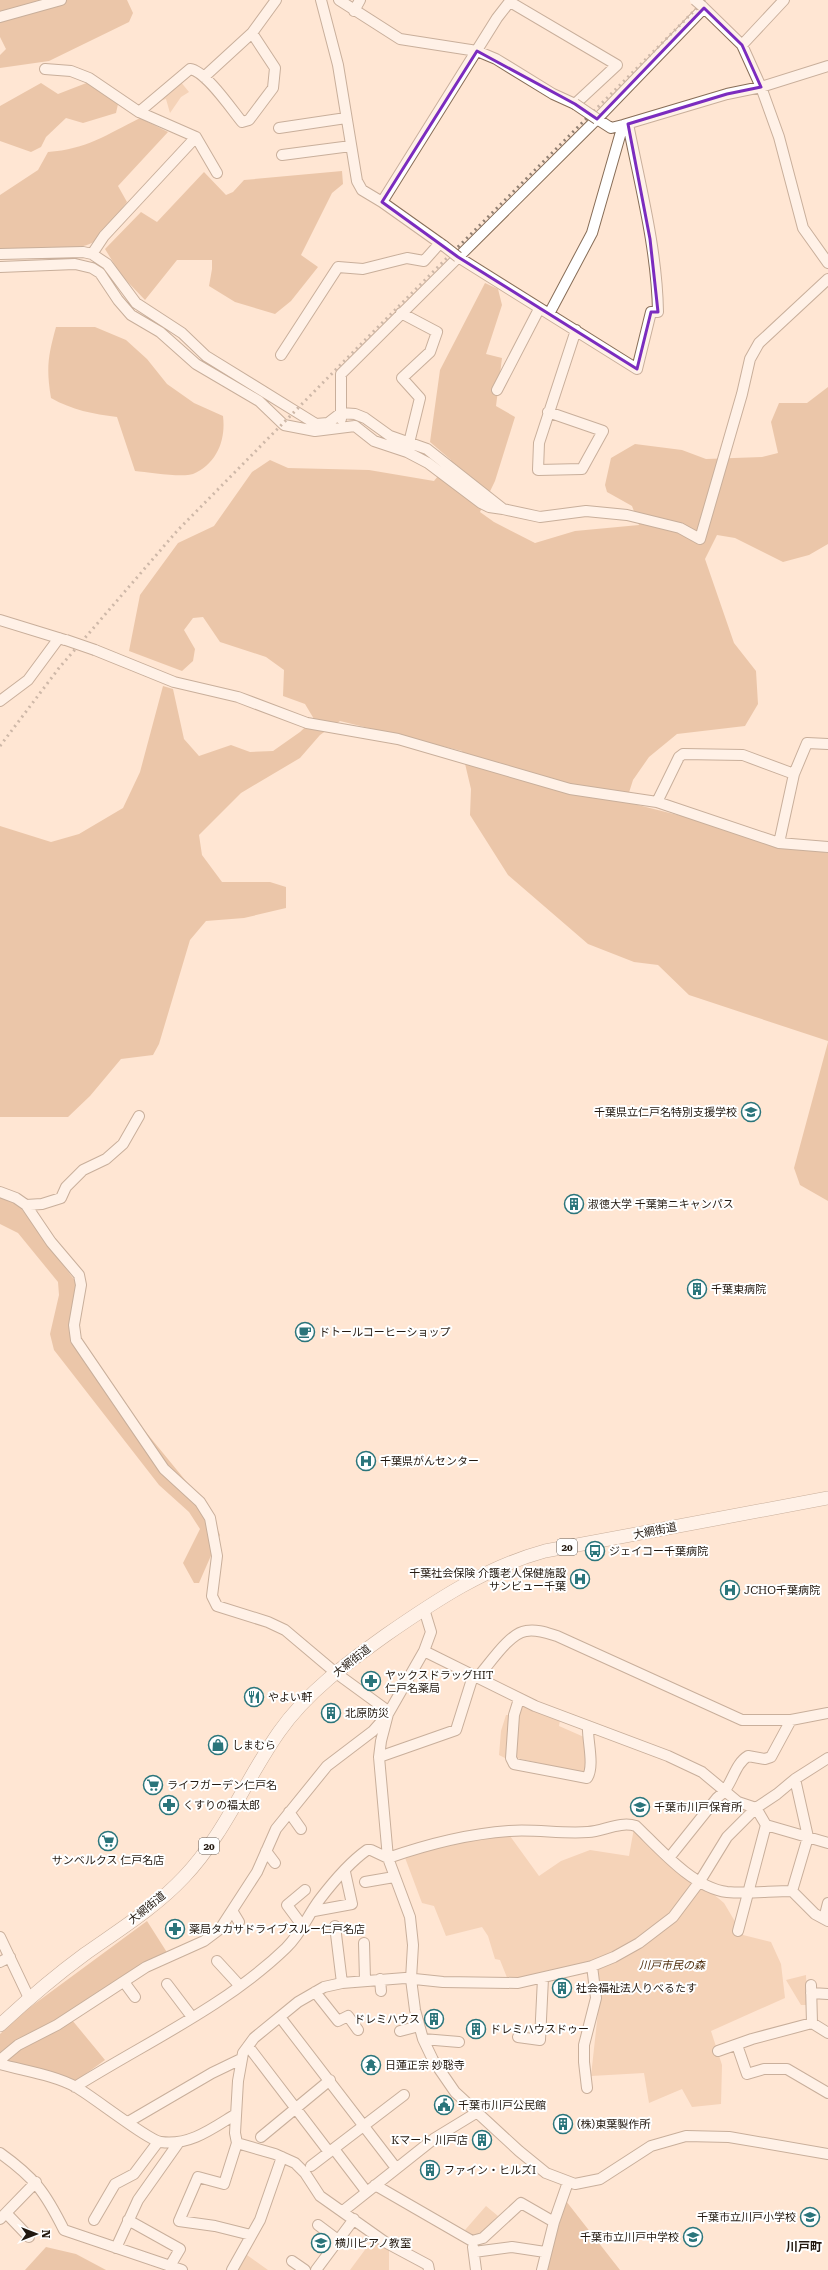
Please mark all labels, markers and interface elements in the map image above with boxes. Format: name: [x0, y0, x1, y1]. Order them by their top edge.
school or university icon: 千葉県立仁戸名特別支援学校: [740, 1101, 762, 1123]
place label: 千葉県立仁戸名特別支援学校: [594, 1106, 737, 1119]
building icon: 淑徳大学 千葉第ニキャンパス: [563, 1193, 585, 1215]
place label: 淑徳大学 千葉第ニキャンパス: [588, 1198, 734, 1211]
building icon: 千葉東病院: [686, 1278, 708, 1300]
place label: 千葉東病院: [711, 1283, 766, 1296]
cafe icon: ドトールコーヒーショップ: [294, 1321, 316, 1343]
place label: ドトールコーヒーショップ: [319, 1326, 451, 1339]
hospital icon: 千葉県がんセンター: [355, 1450, 377, 1472]
place label: 千葉県がんセンター: [380, 1455, 479, 1468]
street label: 大網街道: [632, 1520, 678, 1542]
road number: 20: [557, 1539, 577, 1555]
bus stop icon: ジェイコー千葉病院: [584, 1540, 606, 1562]
place label: ジェイコー千葉病院: [609, 1545, 708, 1558]
place label: 千葉社会保険 介護老人保健施設 サンビュー千葉: [409, 1567, 566, 1593]
hospital icon: 千葉社会保険 介護老人保健施設 サンビュー千葉: [569, 1568, 591, 1590]
hospital icon: JCHO千葉病院: [719, 1579, 741, 1601]
place label: JCHO千葉病院: [744, 1584, 820, 1597]
street label: 大網街道: [331, 1642, 373, 1680]
place label: ヤックスドラッグHIT 仁戸名薬局: [385, 1669, 493, 1695]
pharmacy icon: ヤックスドラッグHIT 仁戸名薬局: [360, 1670, 382, 1692]
restaurant icon: やよい軒: [243, 1686, 265, 1708]
place label: やよい軒: [268, 1691, 313, 1704]
building icon: 北原防災: [320, 1702, 342, 1724]
place label: 北原防災: [345, 1707, 389, 1720]
shop icon: しまむら: [207, 1734, 229, 1756]
place label: しまむら: [232, 1739, 276, 1752]
supermarket icon: ライフガーデン仁戸名: [142, 1774, 164, 1796]
place label: ライフガーデン仁戸名: [167, 1779, 277, 1792]
pharmacy icon: くすりの福太郎: [158, 1794, 180, 1816]
school or university icon: 千葉市川戸保育所: [629, 1796, 651, 1818]
place label: くすりの福太郎: [183, 1799, 260, 1812]
place label: 千葉市川戸保育所: [654, 1801, 743, 1814]
supermarket icon: サンベルクス 仁戸名店: [97, 1830, 119, 1852]
road number: 20: [199, 1838, 219, 1854]
place label: サンベルクス 仁戸名店: [52, 1854, 164, 1867]
street label: 大網街道: [126, 1889, 168, 1927]
pharmacy icon: 薬局タカサドライブスルー仁戸名店: [164, 1918, 186, 1940]
place label: 薬局タカサドライブスルー仁戸名店: [189, 1923, 365, 1936]
park label: 川戸市民の森: [639, 1959, 706, 1972]
building icon: 社会福祉法人りべるたす: [551, 1977, 573, 1999]
place label: 社会福祉法人りべるたす: [576, 1982, 697, 1995]
building icon: ドレミハウス: [423, 2008, 445, 2030]
place label: ドレミハウス: [354, 2013, 420, 2026]
building icon: ドレミハウスドゥー: [465, 2018, 487, 2040]
place label: ドレミハウスドゥー: [490, 2023, 589, 2036]
temple icon: 日蓮正宗 妙聡寺: [360, 2054, 382, 2076]
place label: 日蓮正宗 妙聡寺: [385, 2059, 465, 2072]
public building icon: 千葉市川戸公民館: [433, 2094, 455, 2116]
place label: 千葉市川戸公民館: [458, 2099, 546, 2112]
building icon: (株)東葉製作所: [552, 2113, 574, 2135]
place label: (株)東葉製作所: [577, 2118, 651, 2131]
building icon: Kマート 川戸店: [471, 2129, 493, 2151]
place label: Kマート 川戸店: [391, 2134, 468, 2147]
building icon: ファイン・ヒルズI: [419, 2159, 441, 2181]
place label: ファイン・ヒルズI: [444, 2164, 536, 2177]
school or university icon: 千葉市立川戸小学校: [799, 2206, 821, 2228]
place label: 千葉市立川戸小学校: [697, 2211, 796, 2224]
north arrow: [16, 2214, 56, 2254]
school or university icon: 千葉市立川戸中学校: [682, 2226, 704, 2248]
text: N: [39, 2230, 52, 2239]
place label: 千葉市立川戸中学校: [580, 2231, 679, 2244]
school or university icon: 横川ピアノ教室: [310, 2232, 332, 2254]
place label: 横川ピアノ教室: [335, 2237, 411, 2250]
district label: 川戸町: [786, 2240, 822, 2254]

